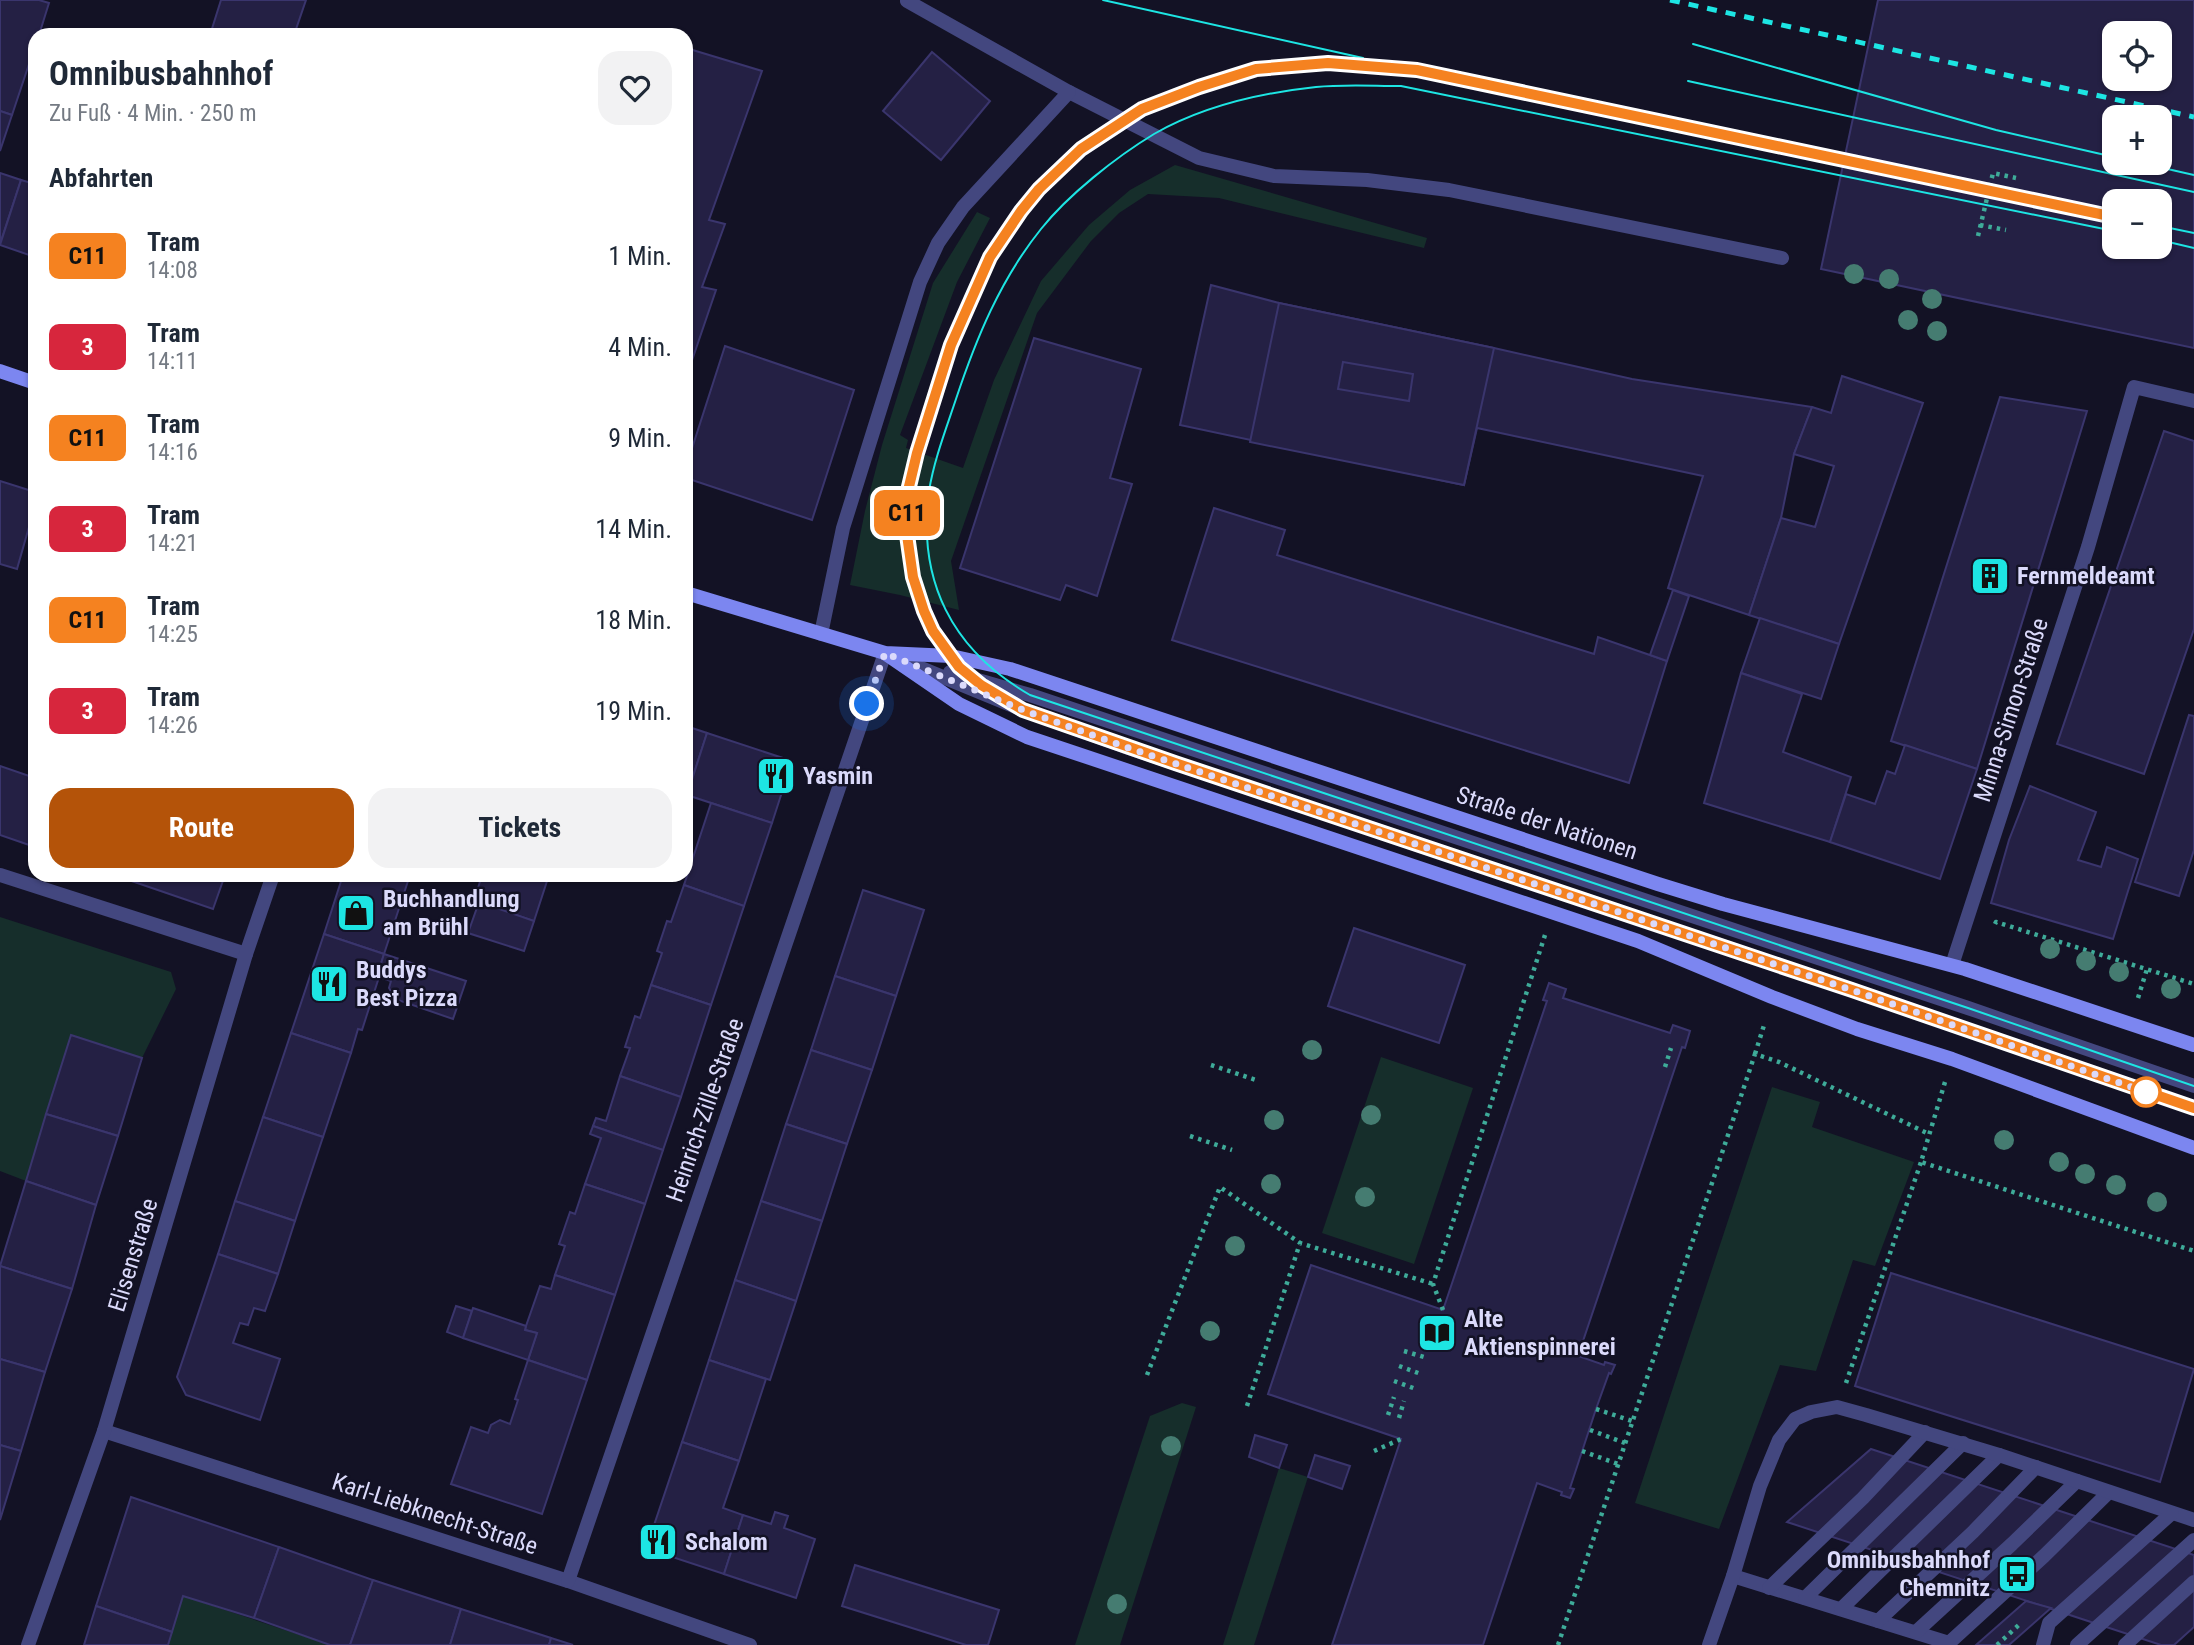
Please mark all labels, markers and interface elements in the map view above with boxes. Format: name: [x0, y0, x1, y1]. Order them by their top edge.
map controls: [2102, 21, 2172, 259]
button: locate: [2102, 21, 2172, 91]
button: heart: [598, 51, 672, 125]
text: Omnibusbahnhof: [49, 54, 273, 93]
text: Zu Fuß · 4 Min. · 250 m: [49, 100, 257, 127]
button: +: [2102, 105, 2172, 175]
text: Abfahrten: [49, 163, 153, 193]
button: −: [2102, 189, 2172, 259]
text: Tram: [147, 227, 200, 257]
text: 1 Min.: [608, 241, 672, 271]
text: C11: [69, 242, 106, 270]
text: 14:08: [147, 257, 198, 284]
text: Tram: [147, 318, 200, 348]
text: 4 Min.: [608, 332, 672, 362]
text: 3: [81, 333, 94, 361]
text: 14:11: [147, 348, 198, 375]
text: Tram: [147, 409, 200, 439]
text: 9 Min.: [608, 423, 672, 453]
text: C11: [69, 424, 106, 452]
text: 14:16: [147, 439, 198, 466]
line badge: C11: [867, 490, 947, 536]
text: C11: [888, 499, 926, 527]
text: Tram: [147, 500, 200, 530]
text: 14 Min.: [595, 514, 672, 544]
text: 3: [81, 515, 94, 543]
text: 14:21: [147, 530, 198, 557]
building icon: Fernmeldeamt: [1969, 555, 2011, 597]
place label: Fernmeldeamt: [2017, 562, 2155, 590]
text: Tram: [147, 591, 200, 621]
text: 18 Min.: [595, 605, 672, 635]
text: C11: [69, 606, 106, 634]
street label: Minna-Simon-Straße: [1968, 615, 2054, 805]
text: 14:25: [147, 621, 198, 648]
text: Tram: [147, 682, 200, 712]
your location: [849, 686, 884, 721]
text: 19 Min.: [595, 696, 672, 726]
text: 3: [81, 697, 94, 725]
text: 14:26: [147, 712, 198, 739]
restaurant icon: Yasmin: [755, 755, 797, 797]
place label: Yasmin: [803, 762, 873, 790]
street label: Straße der Nationen: [1453, 781, 1641, 865]
button: Route: [49, 788, 354, 868]
button: Tickets: [368, 788, 672, 868]
place label: Buchhandlung am Brühl: [383, 885, 520, 941]
shop icon: Buchhandlung am Brühl: [335, 892, 377, 934]
place label: Buddys Best Pizza: [356, 956, 457, 1012]
restaurant icon: Buddys Best Pizza: [308, 963, 350, 1005]
street label: Heinrich-Zille-Straße: [660, 1014, 750, 1206]
unlabelled marker: [2131, 1077, 2161, 1107]
street label: Elisenstraße: [103, 1195, 163, 1315]
place label: Alte Aktienspinnerei: [1464, 1305, 1616, 1361]
library icon: Alte Aktienspinnerei: [1416, 1312, 1458, 1354]
street label: Karl-Liebknecht-Straße: [329, 1468, 541, 1560]
restaurant icon: Schalom: [637, 1521, 679, 1563]
place label: Schalom: [685, 1528, 768, 1556]
place label: Omnibusbahnhof Chemnitz: [1827, 1546, 1990, 1602]
bus stop icon: Omnibusbahnhof Chemnitz: [1996, 1553, 2038, 1595]

